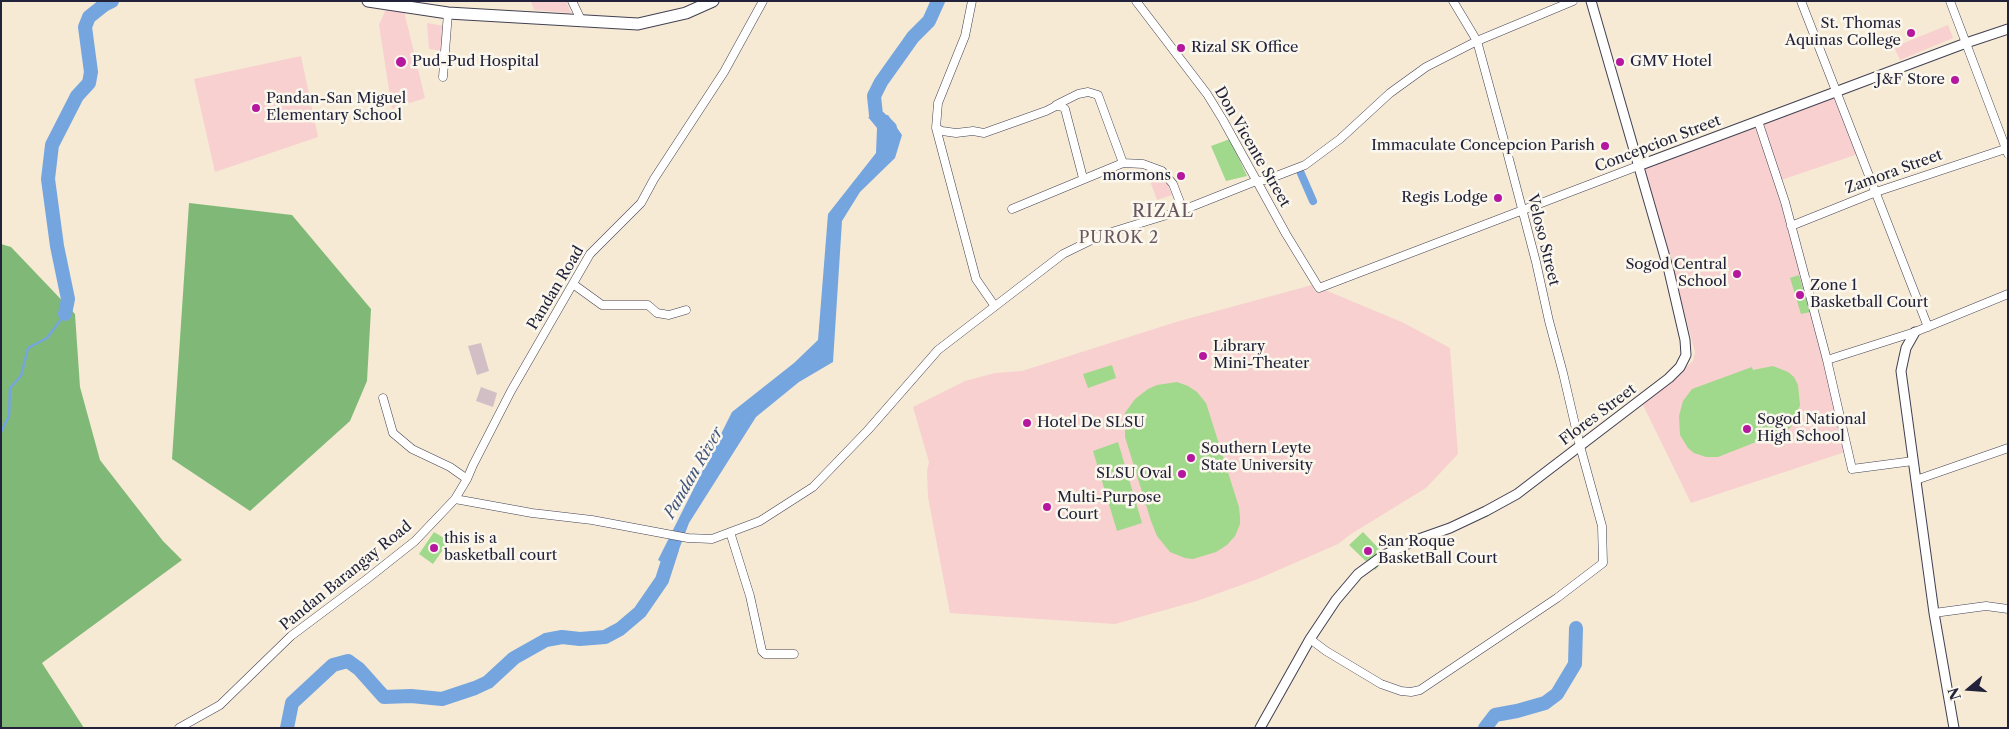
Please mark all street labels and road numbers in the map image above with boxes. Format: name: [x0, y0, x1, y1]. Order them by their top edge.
street label: Don Vicente Street: [1210, 84, 1294, 210]
street label: Concepcion Street: [1593, 112, 1723, 176]
street label: Zamora Street: [1843, 146, 1945, 198]
street label: Veloso Street: [1523, 192, 1563, 288]
street label: Pandan Road: [524, 243, 588, 333]
street label: Flores Street: [1556, 380, 1640, 450]
street label: Pandan Barangay Road: [277, 517, 415, 635]

